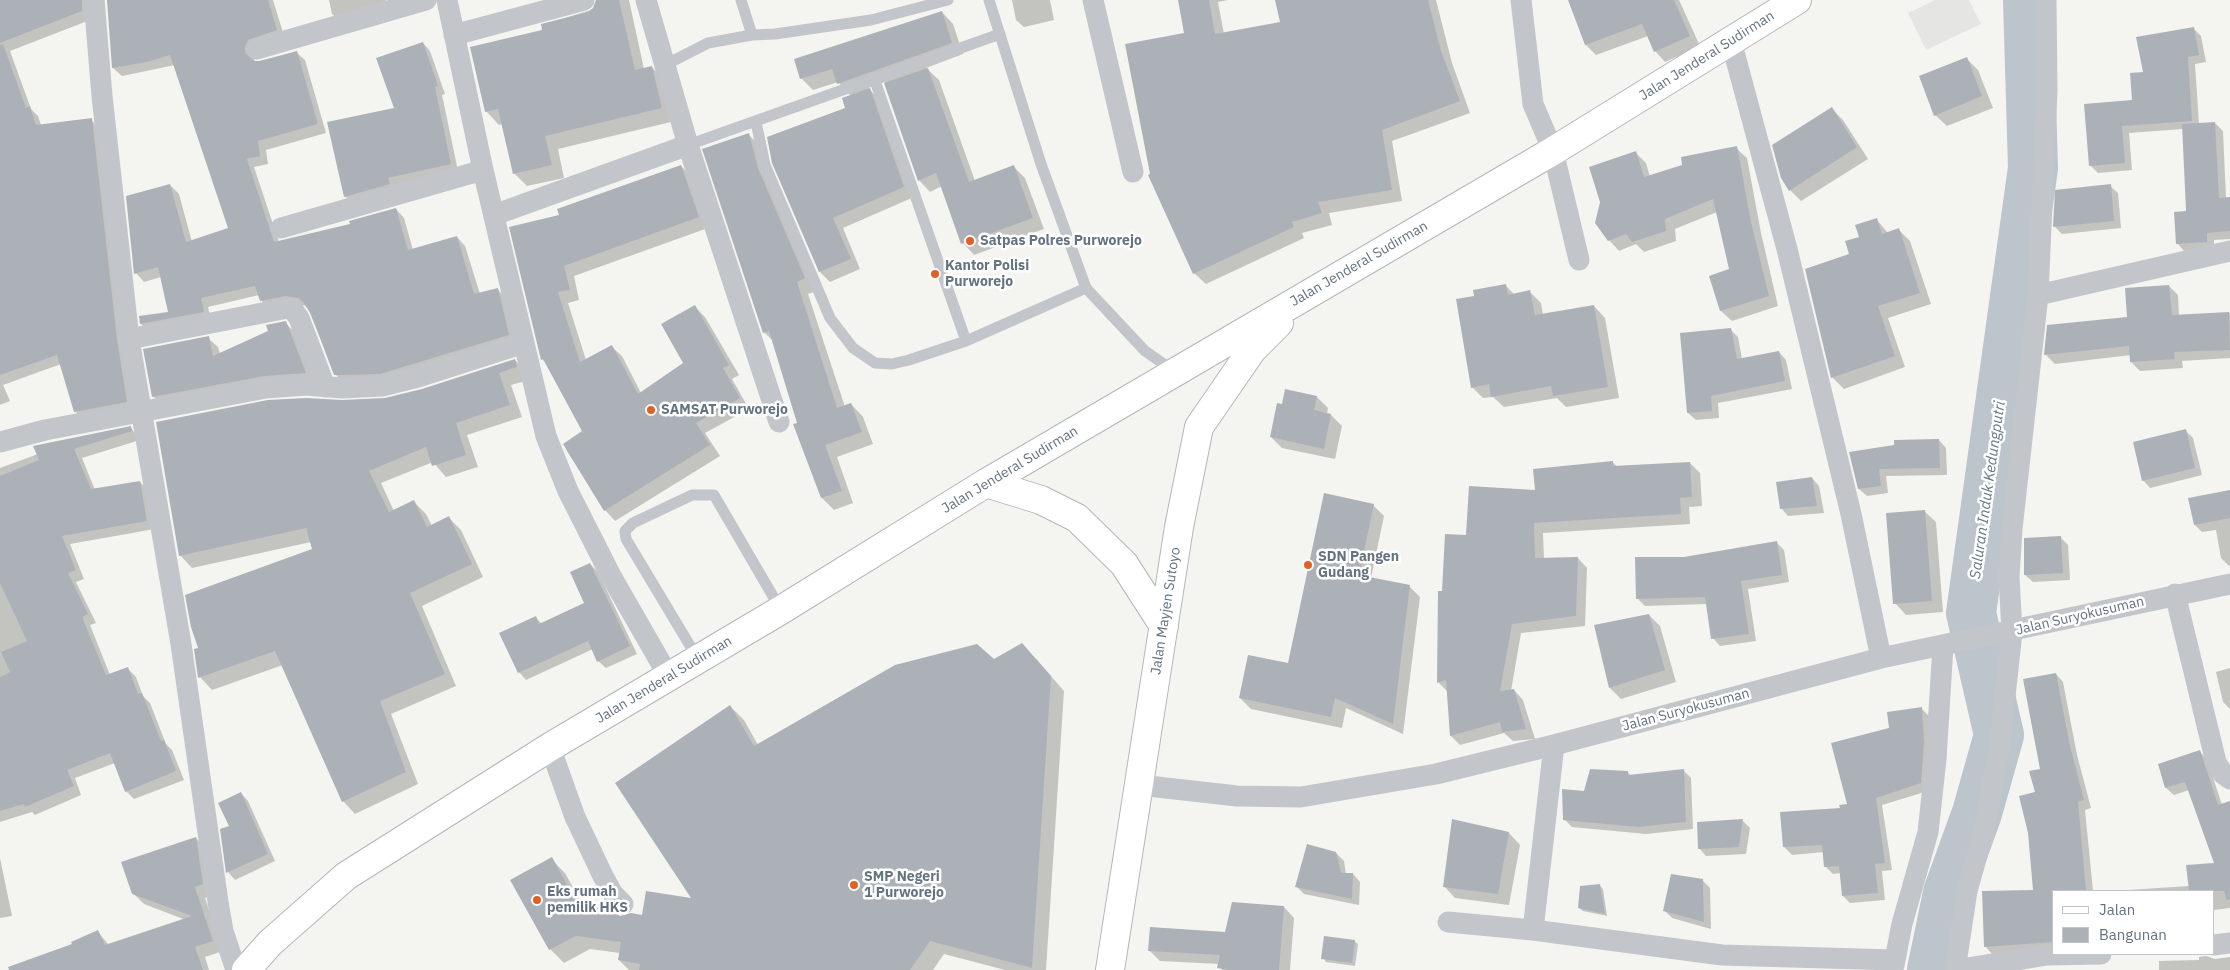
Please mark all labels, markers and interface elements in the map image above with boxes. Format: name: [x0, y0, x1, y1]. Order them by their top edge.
street label: Jalan Jenderal Sudirman: [1636, 8, 1778, 104]
street label: Jalan Jenderal Sudirman: [1287, 218, 1431, 310]
place label: Satpas Polres Purworejo: [980, 233, 1142, 249]
marker: Satpas Polres Purworejo: [964, 235, 976, 247]
place label: Kantor Polisi Purworejo: [945, 258, 1029, 290]
marker: Kantor Polisi Purworejo: [929, 268, 941, 280]
water label: Saluran Induk Kedungputri: [1967, 400, 2009, 580]
place label: SAMSAT Purworejo: [661, 402, 788, 418]
marker: SAMSAT Purworejo: [645, 404, 657, 416]
street label: Jalan Jenderal Sudirman: [939, 423, 1081, 517]
street label: Jalan Mayjen Sutoyo: [1148, 546, 1184, 676]
place label: SDN Pangen Gudang: [1318, 549, 1399, 582]
marker: SDN Pangen Gudang: [1302, 559, 1314, 571]
street label: Jalan Suryokusuman: [2014, 593, 2146, 639]
street label: Jalan Jenderal Sudirman: [593, 633, 735, 727]
street label: Jalan Suryokusuman: [1621, 685, 1751, 735]
place label: SMP Negeri 1 Purworejo: [864, 869, 944, 902]
marker: SMP Negeri 1 Purworejo: [848, 879, 860, 891]
place label: Eks rumah pemilik HKS: [547, 884, 628, 916]
legend: [2052, 890, 2215, 955]
marker: Eks rumah pemilik HKS: [531, 894, 543, 906]
text: Jalan: [2099, 900, 2135, 919]
text: Bangunan: [2099, 925, 2167, 944]

